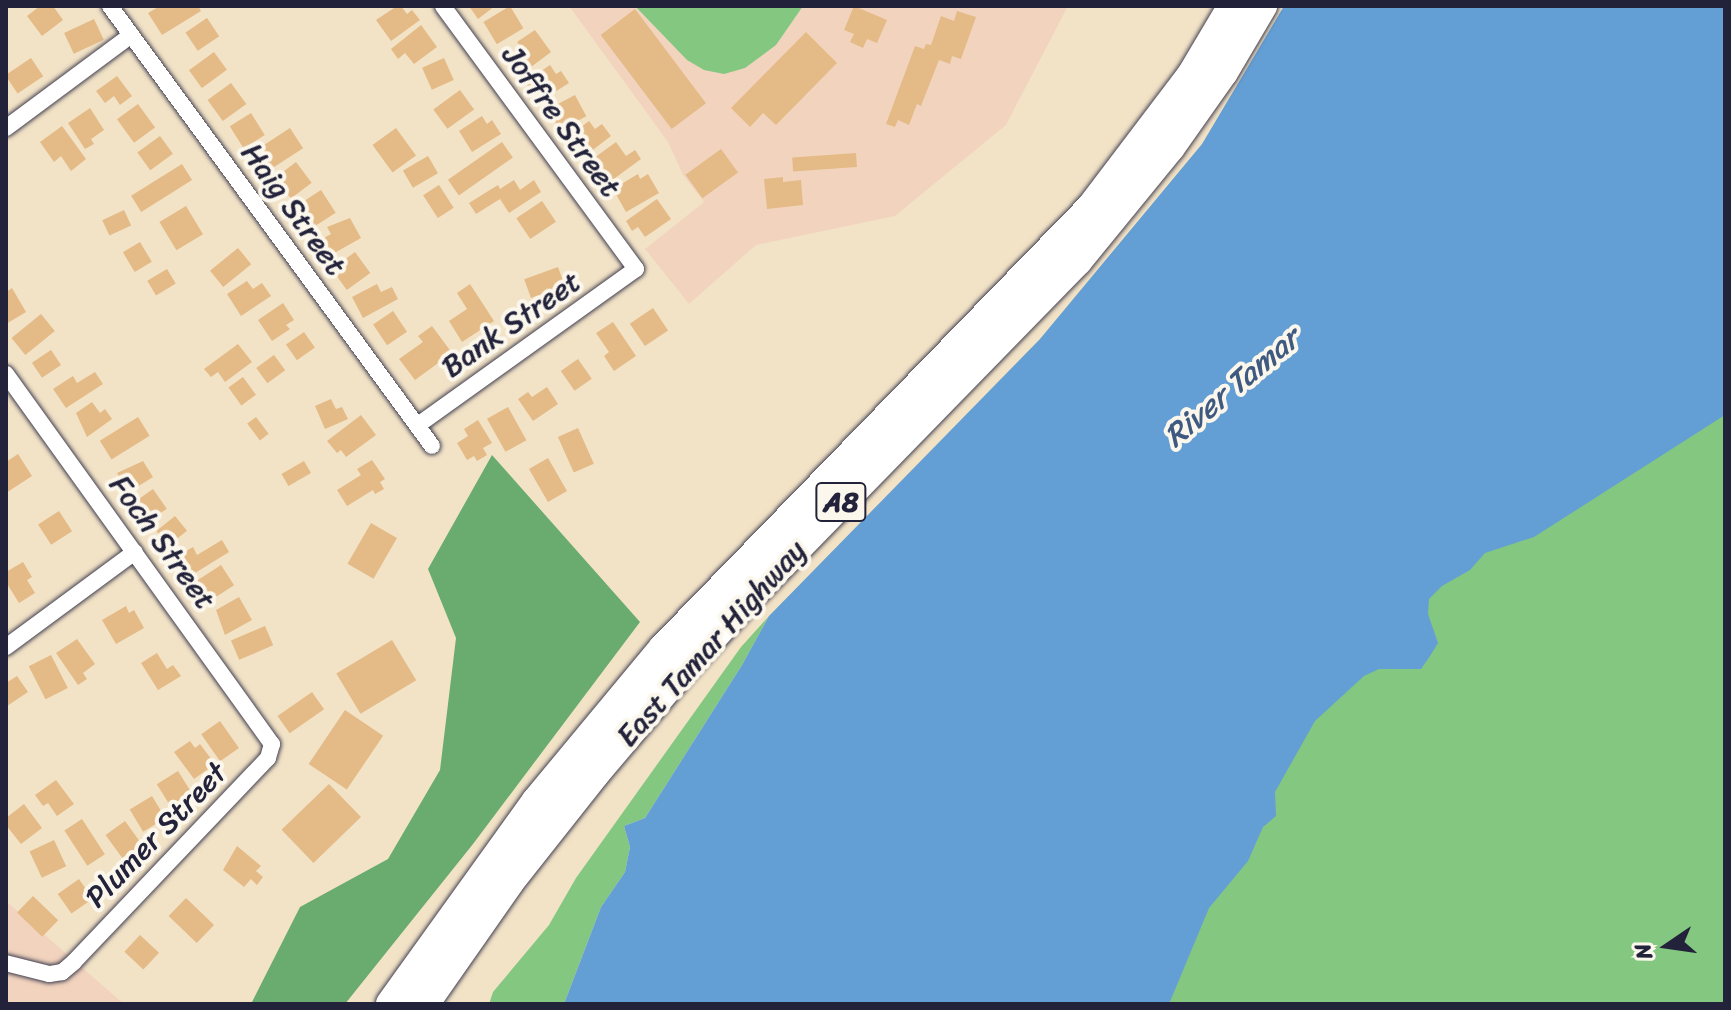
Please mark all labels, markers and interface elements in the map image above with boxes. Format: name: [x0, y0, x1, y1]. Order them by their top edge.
street label: Joffre Street: [495, 38, 629, 204]
street label: Haig Street: [234, 136, 354, 282]
street label: Bank Street: [435, 263, 587, 385]
water label: River Tamar: [1156, 320, 1308, 456]
street label: Foch Street: [102, 468, 224, 616]
road number: A8: [815, 478, 867, 526]
street label: East Tamar Highway: [609, 532, 813, 754]
street label: Plumer Street: [78, 755, 234, 915]
north arrow: [1627, 906, 1707, 986]
text: N: [1622, 940, 1664, 963]

